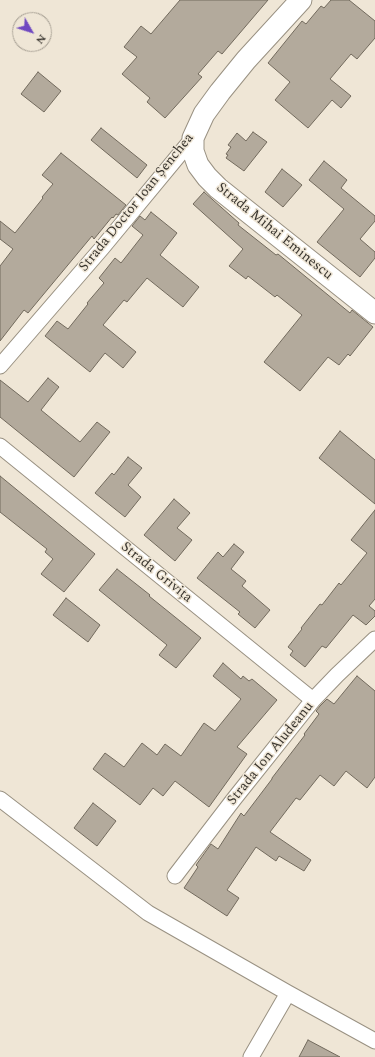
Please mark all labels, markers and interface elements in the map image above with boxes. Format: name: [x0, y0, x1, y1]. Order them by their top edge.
north arrow: [12, 12, 52, 52]
text: N: [32, 30, 50, 48]
street label: Strada Doctor Ioan Șenchea: [76, 131, 198, 275]
street label: Strada Mihai Eminescu: [212, 180, 336, 284]
street label: Strada Grivița: [117, 539, 195, 607]
street label: Strada Ion Aludeanu: [224, 699, 318, 809]

